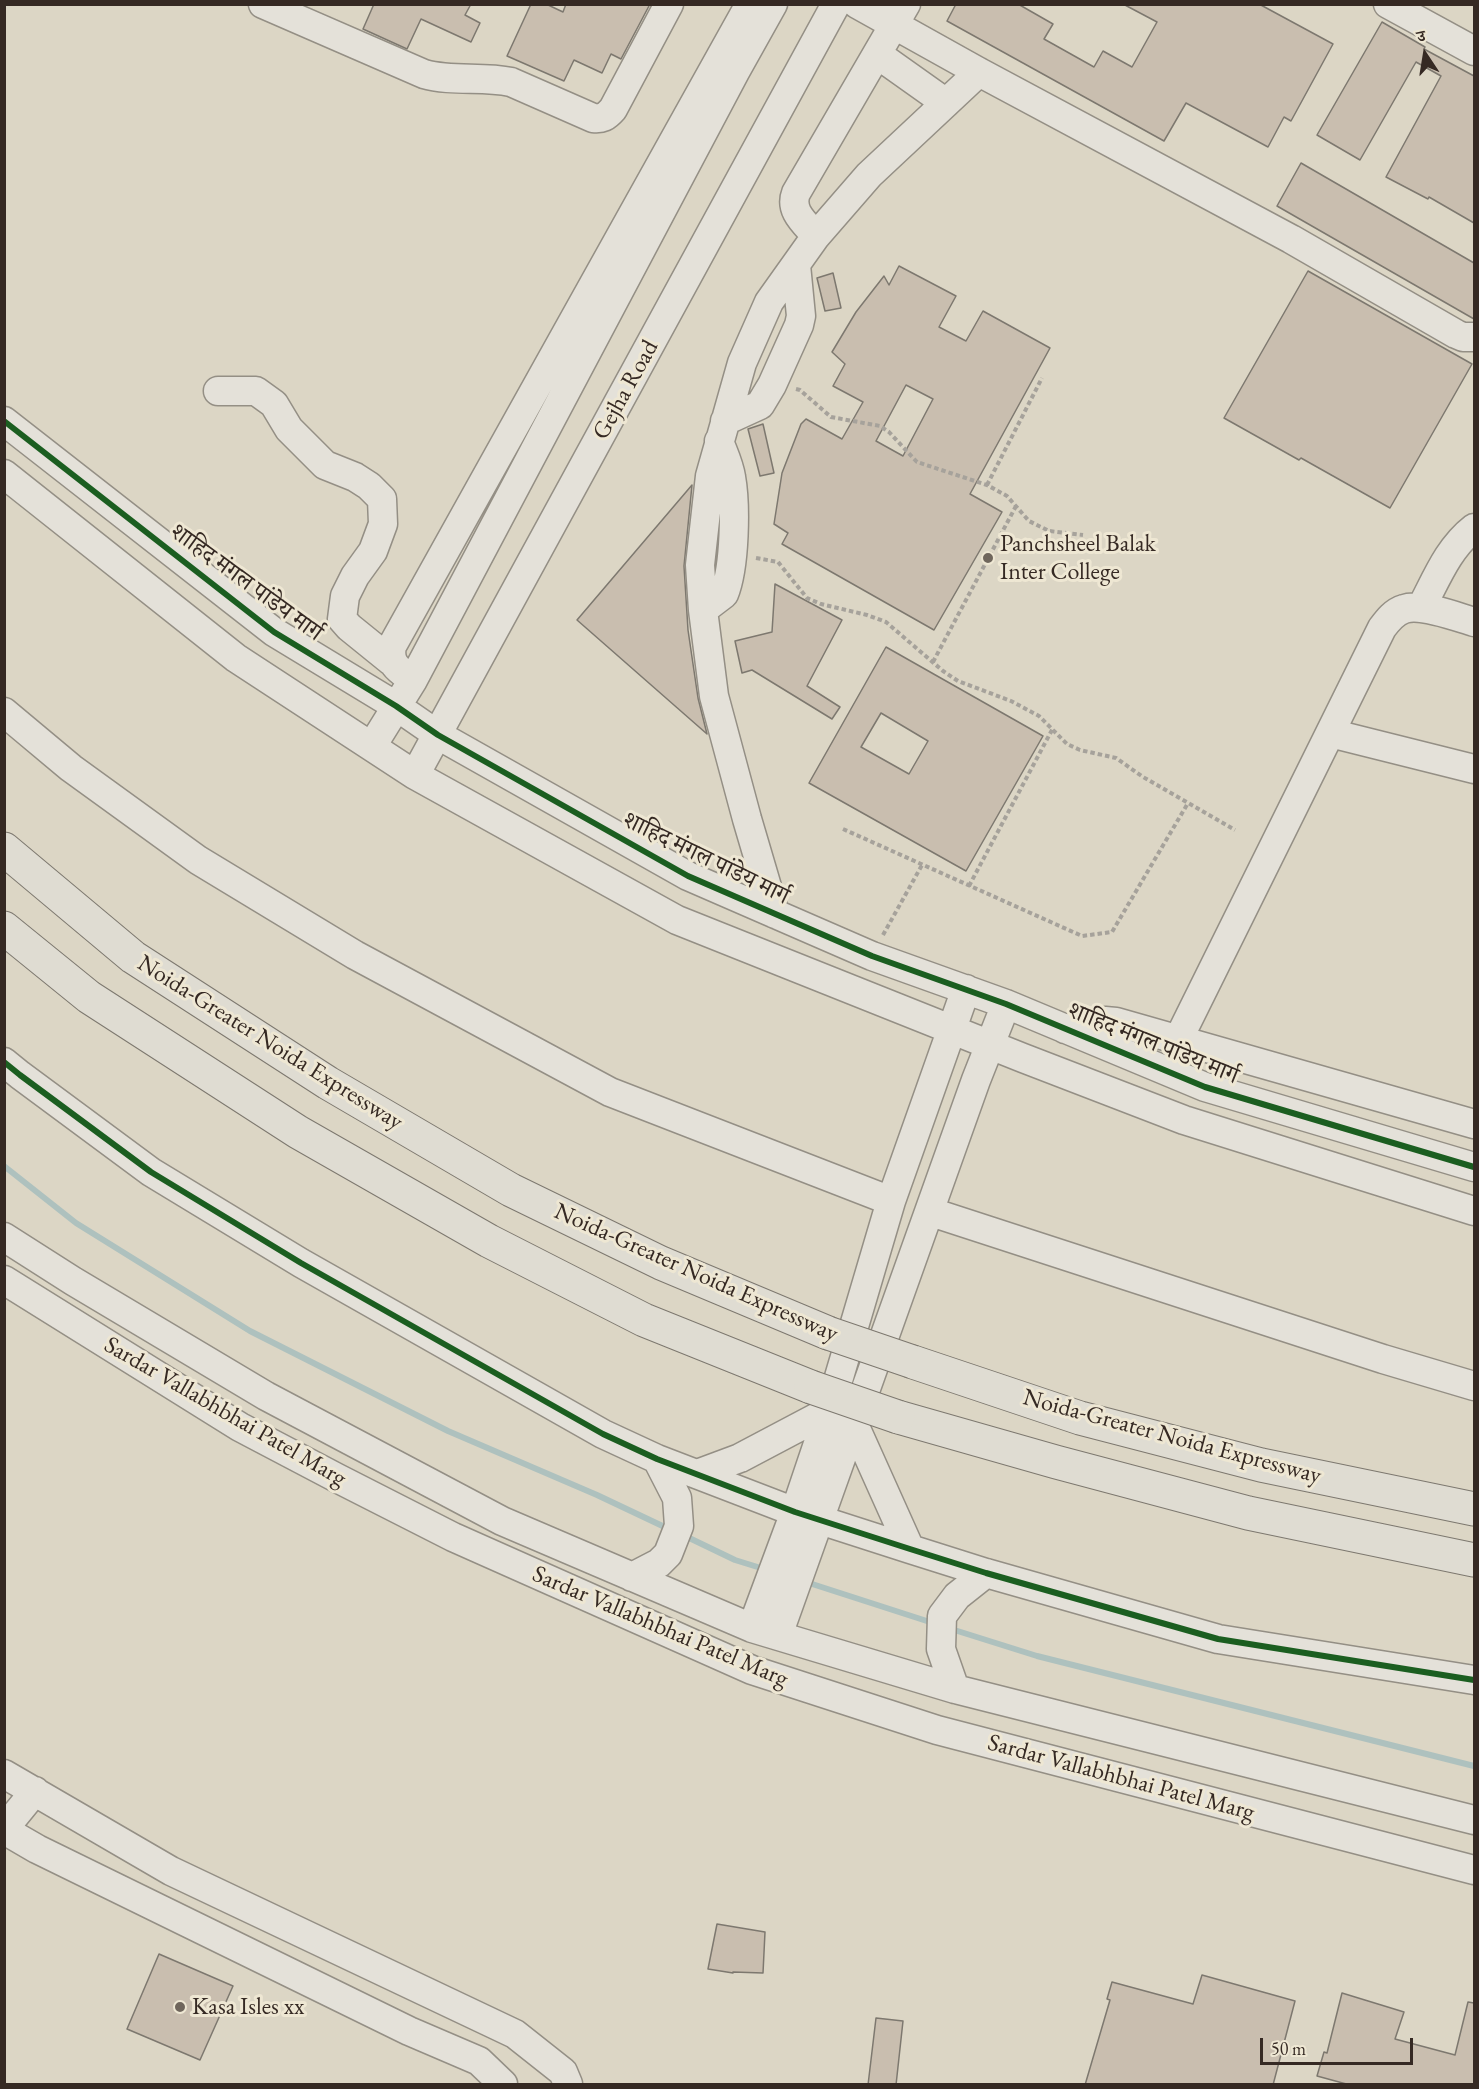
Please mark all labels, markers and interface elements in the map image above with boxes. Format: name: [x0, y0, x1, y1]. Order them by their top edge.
north arrow: [1395, 24, 1455, 84]
text: उ: [1415, 25, 1427, 47]
street label: Gejha Road: [587, 335, 665, 445]
street label: शाहिद मंगल पांडेय मार्ग: [164, 518, 328, 648]
place label: Panchsheel Balak Inter College: [1000, 530, 1156, 586]
marker: Panchsheel Balak Inter College: [981, 551, 995, 565]
street label: शाहिद मंगल पांडेय मार्ग: [618, 806, 794, 912]
street label: Noida-Greater Noida Expressway: [132, 949, 408, 1137]
street label: शाहिद मंगल पांडेय मार्ग: [1063, 997, 1243, 1091]
street label: Noida-Greater Noida Expressway: [550, 1197, 842, 1349]
street label: Sardar Vallabhbhai Patel Marg: [99, 1331, 351, 1493]
street label: Noida-Greater Noida Expressway: [1020, 1383, 1324, 1491]
street label: Sardar Vallabhbhai Patel Marg: [528, 1560, 792, 1694]
street label: Sardar Vallabhbhai Patel Marg: [984, 1729, 1258, 1827]
place label: Kasa Isles xx: [192, 1993, 304, 2021]
marker: Kasa Isles xx: [173, 2000, 187, 2014]
scale bar: [1263, 2026, 1416, 2064]
text: 50 m: [1271, 2037, 1306, 2060]

